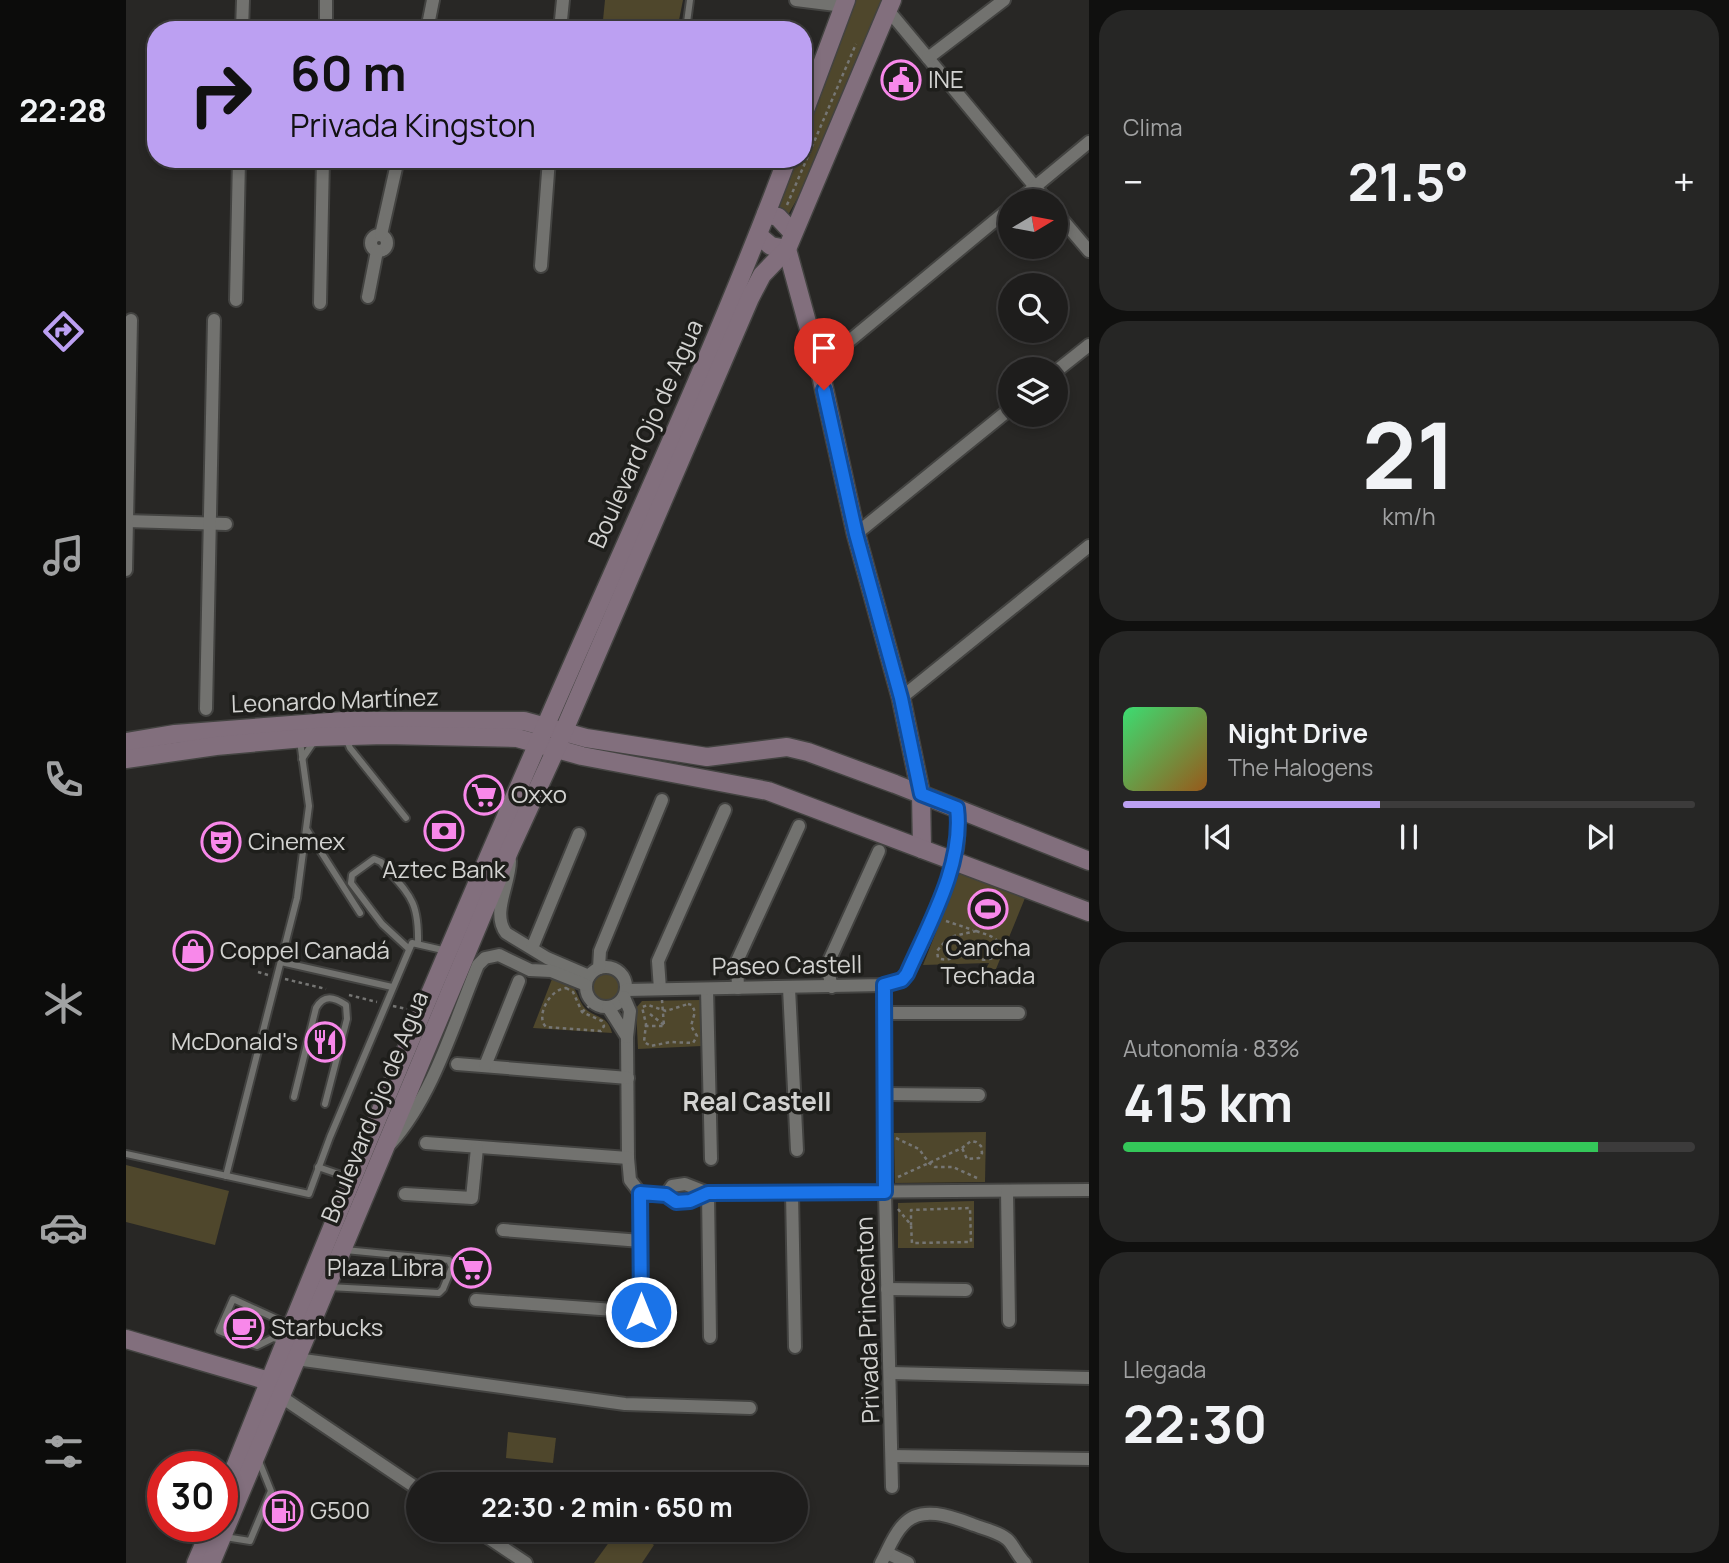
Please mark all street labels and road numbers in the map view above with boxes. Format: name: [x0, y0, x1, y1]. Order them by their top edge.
street label: Boulevard Ojo de Agua: [579, 314, 710, 553]
street label: Leonardo Martínez: [230, 679, 439, 720]
street label: Paseo Castell: [712, 947, 862, 982]
street label: Boulevard Ojo de Agua: [312, 986, 435, 1227]
street label: Privada Princenton: [846, 1216, 887, 1424]

